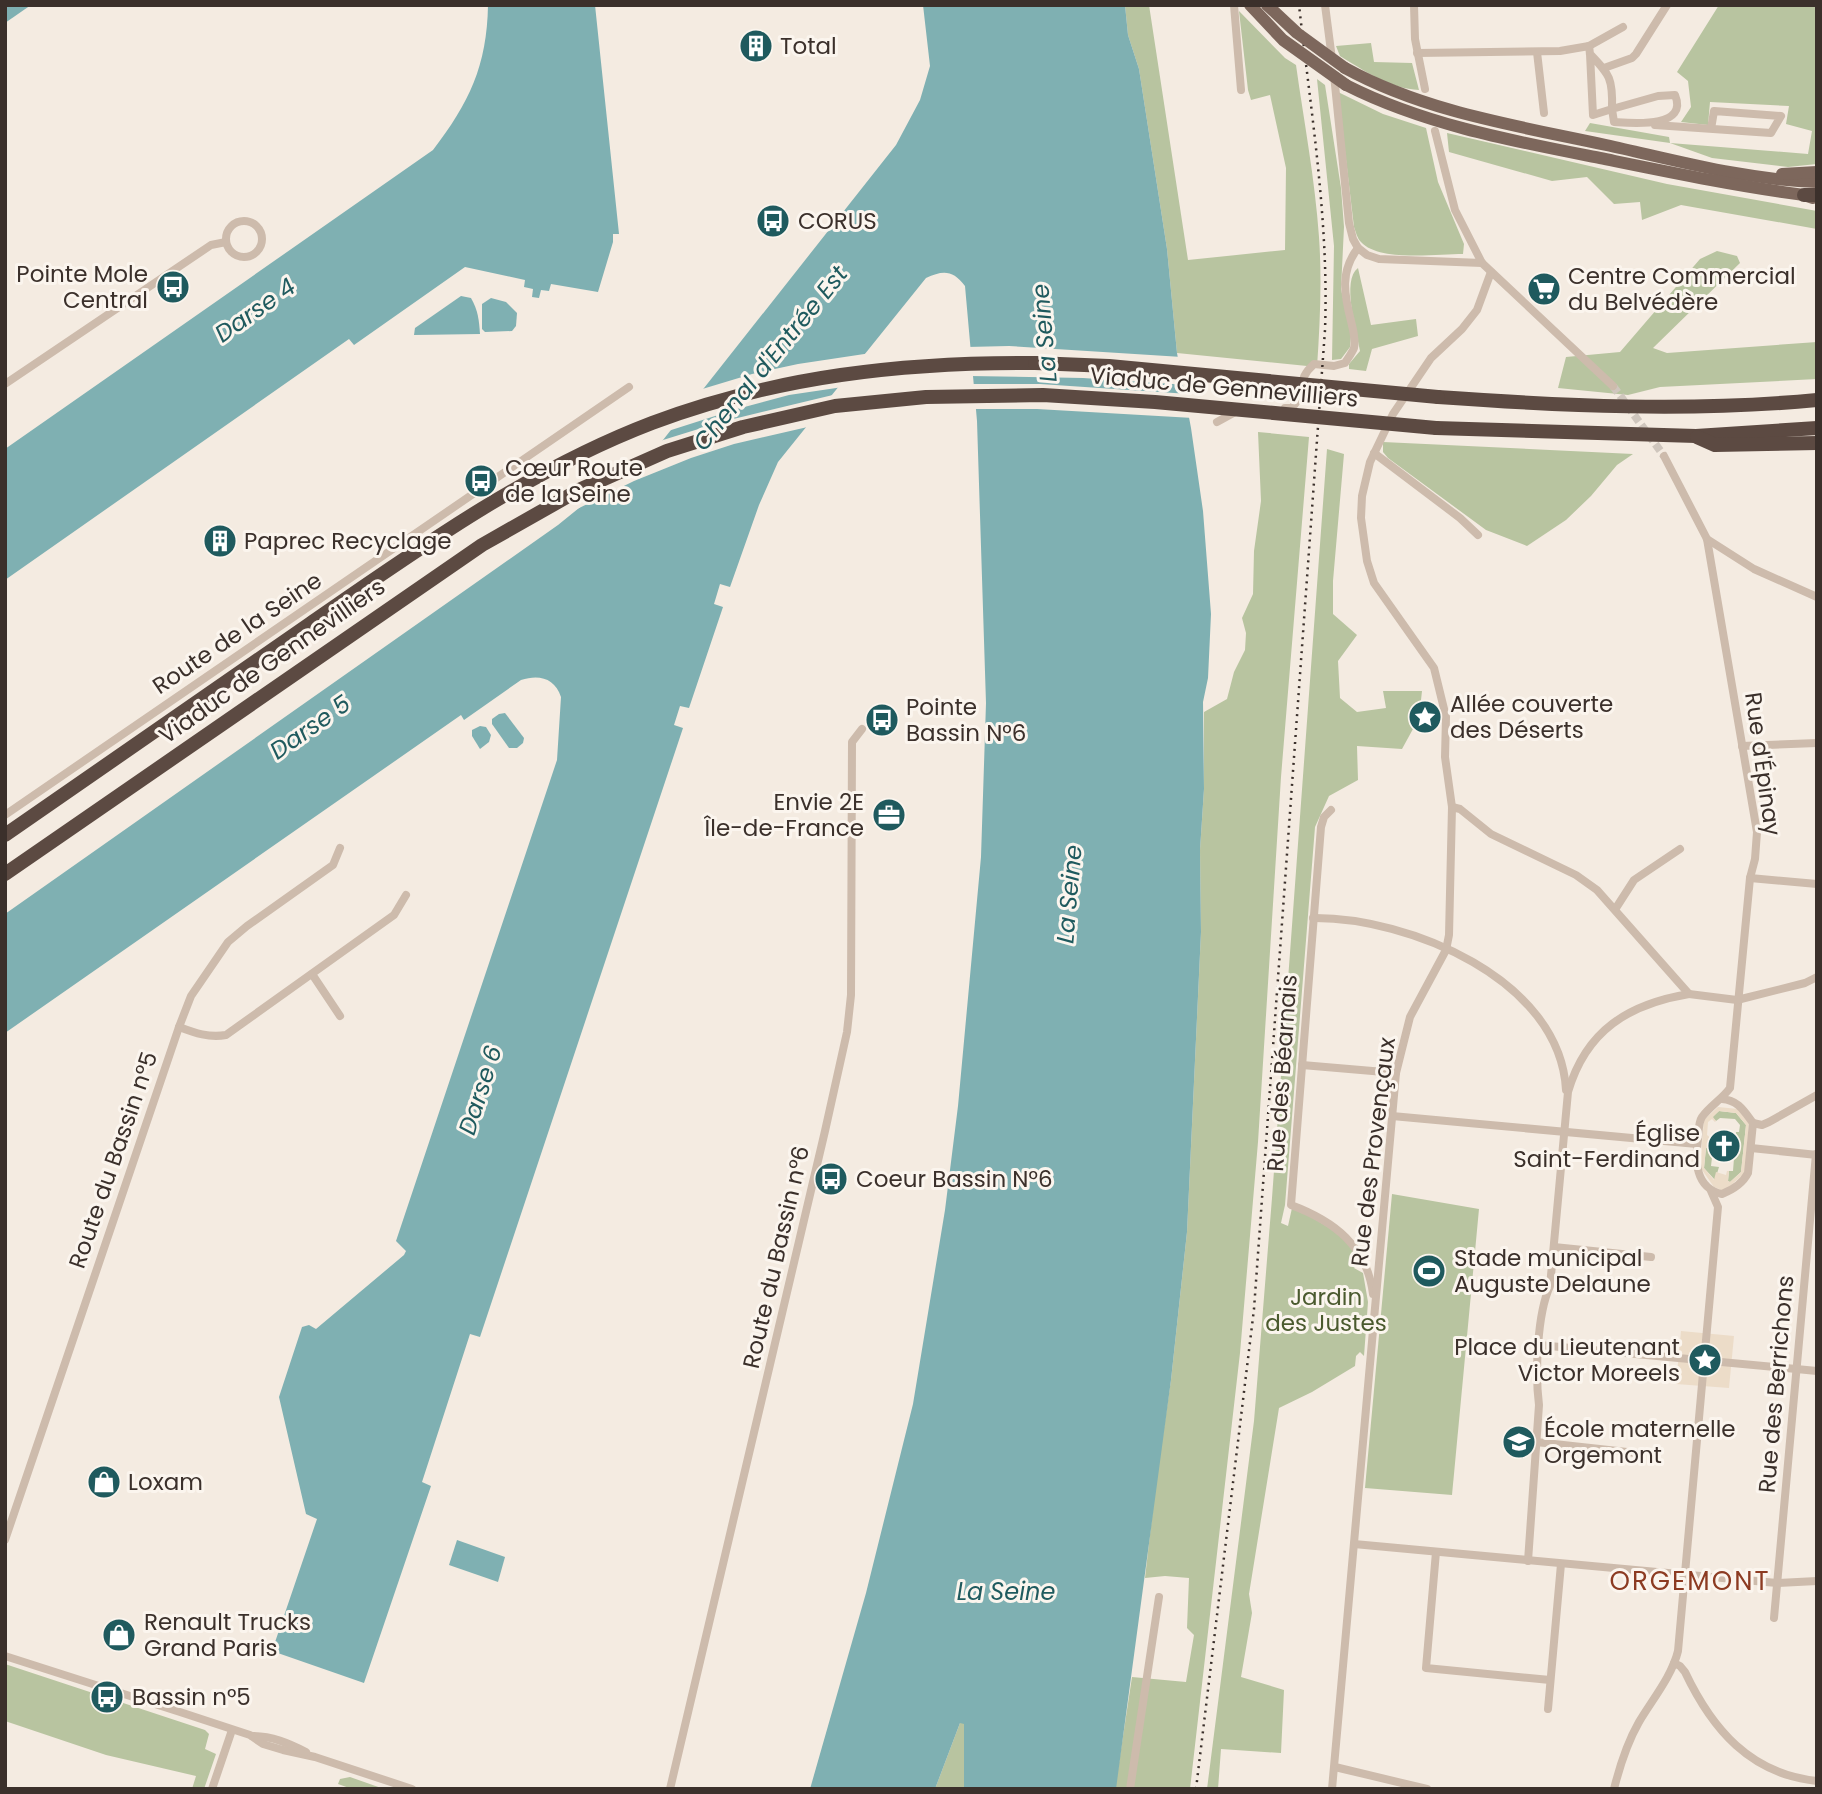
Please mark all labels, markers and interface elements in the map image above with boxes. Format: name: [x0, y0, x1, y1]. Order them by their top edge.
building icon: Total: [737, 27, 775, 65]
place label: Total: [780, 30, 837, 62]
bus stop icon: CORUS: [754, 202, 792, 240]
place label: CORUS: [798, 205, 877, 237]
place label: Pointe Mole Central: [16, 258, 148, 316]
water label: Chenal d'Entrée Est: [685, 258, 856, 457]
place label: Centre Commercial du Belvédère: [1568, 260, 1796, 318]
bus stop icon: Pointe Mole Central: [154, 268, 192, 306]
water label: Darse 4: [208, 270, 302, 350]
supermarket icon: Centre Commercial du Belvédère: [1525, 270, 1563, 308]
water label: La Seine: [1023, 282, 1065, 384]
street label: Viaduc de Gennevilliers: [1088, 359, 1360, 415]
place label: Cœur Route de la Seine: [505, 452, 643, 510]
bus stop icon: Cœur Route de la Seine: [462, 462, 500, 500]
building icon: Paprec Recyclage: [201, 522, 239, 560]
place label: Paprec Recyclage: [244, 525, 451, 557]
street label: Route de la Seine: [146, 564, 328, 702]
street label: Viaduc de Gennevilliers: [153, 571, 391, 751]
water label: Darse 5: [263, 687, 357, 767]
place label: Allée couverte des Déserts: [1450, 688, 1613, 746]
street label: Rue d'Épinay: [1737, 690, 1789, 838]
place label: Pointe Bassin N°6: [906, 691, 1026, 749]
place icon: Allée couverte des Déserts: [1406, 698, 1444, 736]
bus stop icon: Pointe Bassin N°6: [863, 701, 901, 739]
place label: Envie 2E Île-de-France: [704, 786, 864, 844]
office icon: Envie 2E Île-de-France: [870, 796, 908, 834]
water label: La Seine: [1048, 843, 1090, 945]
street label: Rue des Béarnais: [1259, 973, 1305, 1173]
street label: Rue des Provençaux: [1343, 1036, 1403, 1268]
water label: Darse 6: [450, 1041, 510, 1139]
street label: Route du Bassin n°5: [61, 1047, 165, 1273]
place label: Église Saint-Ferdinand: [1513, 1117, 1700, 1175]
church icon: Église Saint-Ferdinand: [1705, 1127, 1743, 1165]
street label: Route du Bassin n°6: [735, 1143, 817, 1371]
bus stop icon: Coeur Bassin N°6: [812, 1160, 850, 1198]
place label: Coeur Bassin N°6: [856, 1163, 1053, 1195]
place label: Stade municipal Auguste Delaune: [1454, 1242, 1651, 1300]
sports icon: Stade municipal Auguste Delaune: [1410, 1252, 1448, 1290]
street label: Rue des Berrichons: [1751, 1274, 1801, 1494]
park label: Jardin des Justes: [1265, 1281, 1387, 1339]
place label: Place du Lieutenant Victor Moreels: [1454, 1331, 1680, 1389]
place icon: Place du Lieutenant Victor Moreels: [1686, 1341, 1724, 1379]
place label: École maternelle Orgemont: [1544, 1413, 1736, 1471]
school or university icon: École maternelle Orgemont: [1500, 1423, 1538, 1461]
shop icon: Loxam: [85, 1463, 123, 1501]
place label: Loxam: [128, 1466, 203, 1498]
district label: ORGEMONT: [1610, 1563, 1770, 1599]
water label: La Seine: [957, 1575, 1055, 1608]
place label: Renault Trucks Grand Paris: [144, 1606, 311, 1664]
shop icon: Renault Trucks Grand Paris: [100, 1616, 138, 1654]
bus stop icon: Bassin n°5: [88, 1678, 126, 1716]
place label: Bassin n°5: [132, 1681, 251, 1713]

